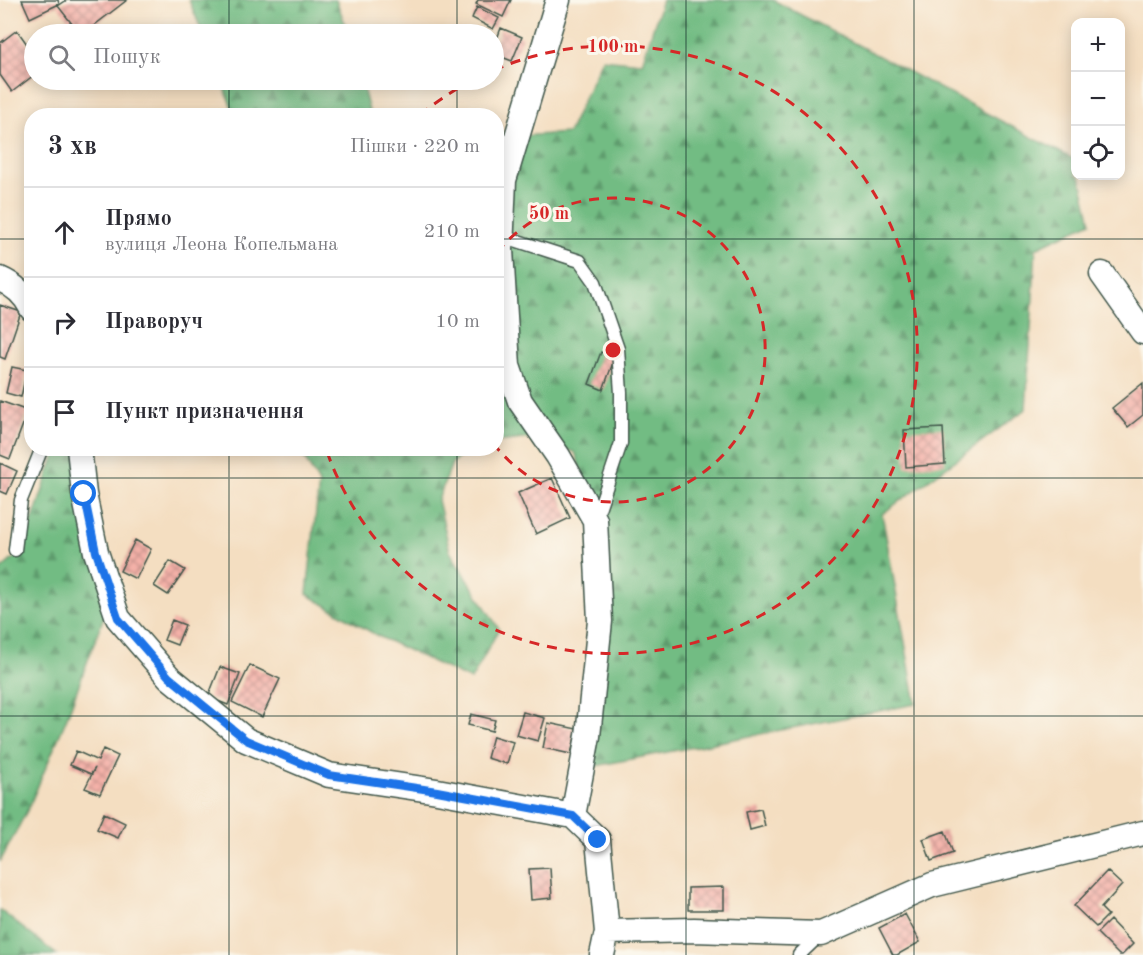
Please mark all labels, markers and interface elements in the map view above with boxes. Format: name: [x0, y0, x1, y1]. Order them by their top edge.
map controls: [1071, 18, 1125, 180]
button: +: [1071, 18, 1125, 72]
search box: [24, 24, 504, 90]
text: 100 m: [588, 38, 638, 56]
icon: search: [45, 41, 78, 74]
text: Пошук: [93, 46, 161, 68]
button: −: [1071, 72, 1125, 126]
button: locate: [1071, 126, 1125, 180]
text: 3 хв: [48, 134, 97, 160]
text: Пішки · 220 m: [350, 137, 480, 157]
text: 50 m: [529, 205, 569, 223]
text: Прямо: [105, 208, 172, 230]
icon: ahead: [48, 216, 81, 249]
text: 210 m: [424, 222, 480, 242]
text: вулиця Леона Копельмана: [105, 235, 338, 255]
icon: right: [48, 306, 81, 339]
text: Праворуч: [105, 311, 203, 333]
text: 10 m: [435, 312, 480, 332]
centre of rings: [603, 340, 623, 360]
icon: arrive: [48, 396, 81, 429]
text: Пункт призначення: [105, 401, 304, 423]
route start: [70, 480, 96, 506]
route end: [584, 826, 610, 852]

